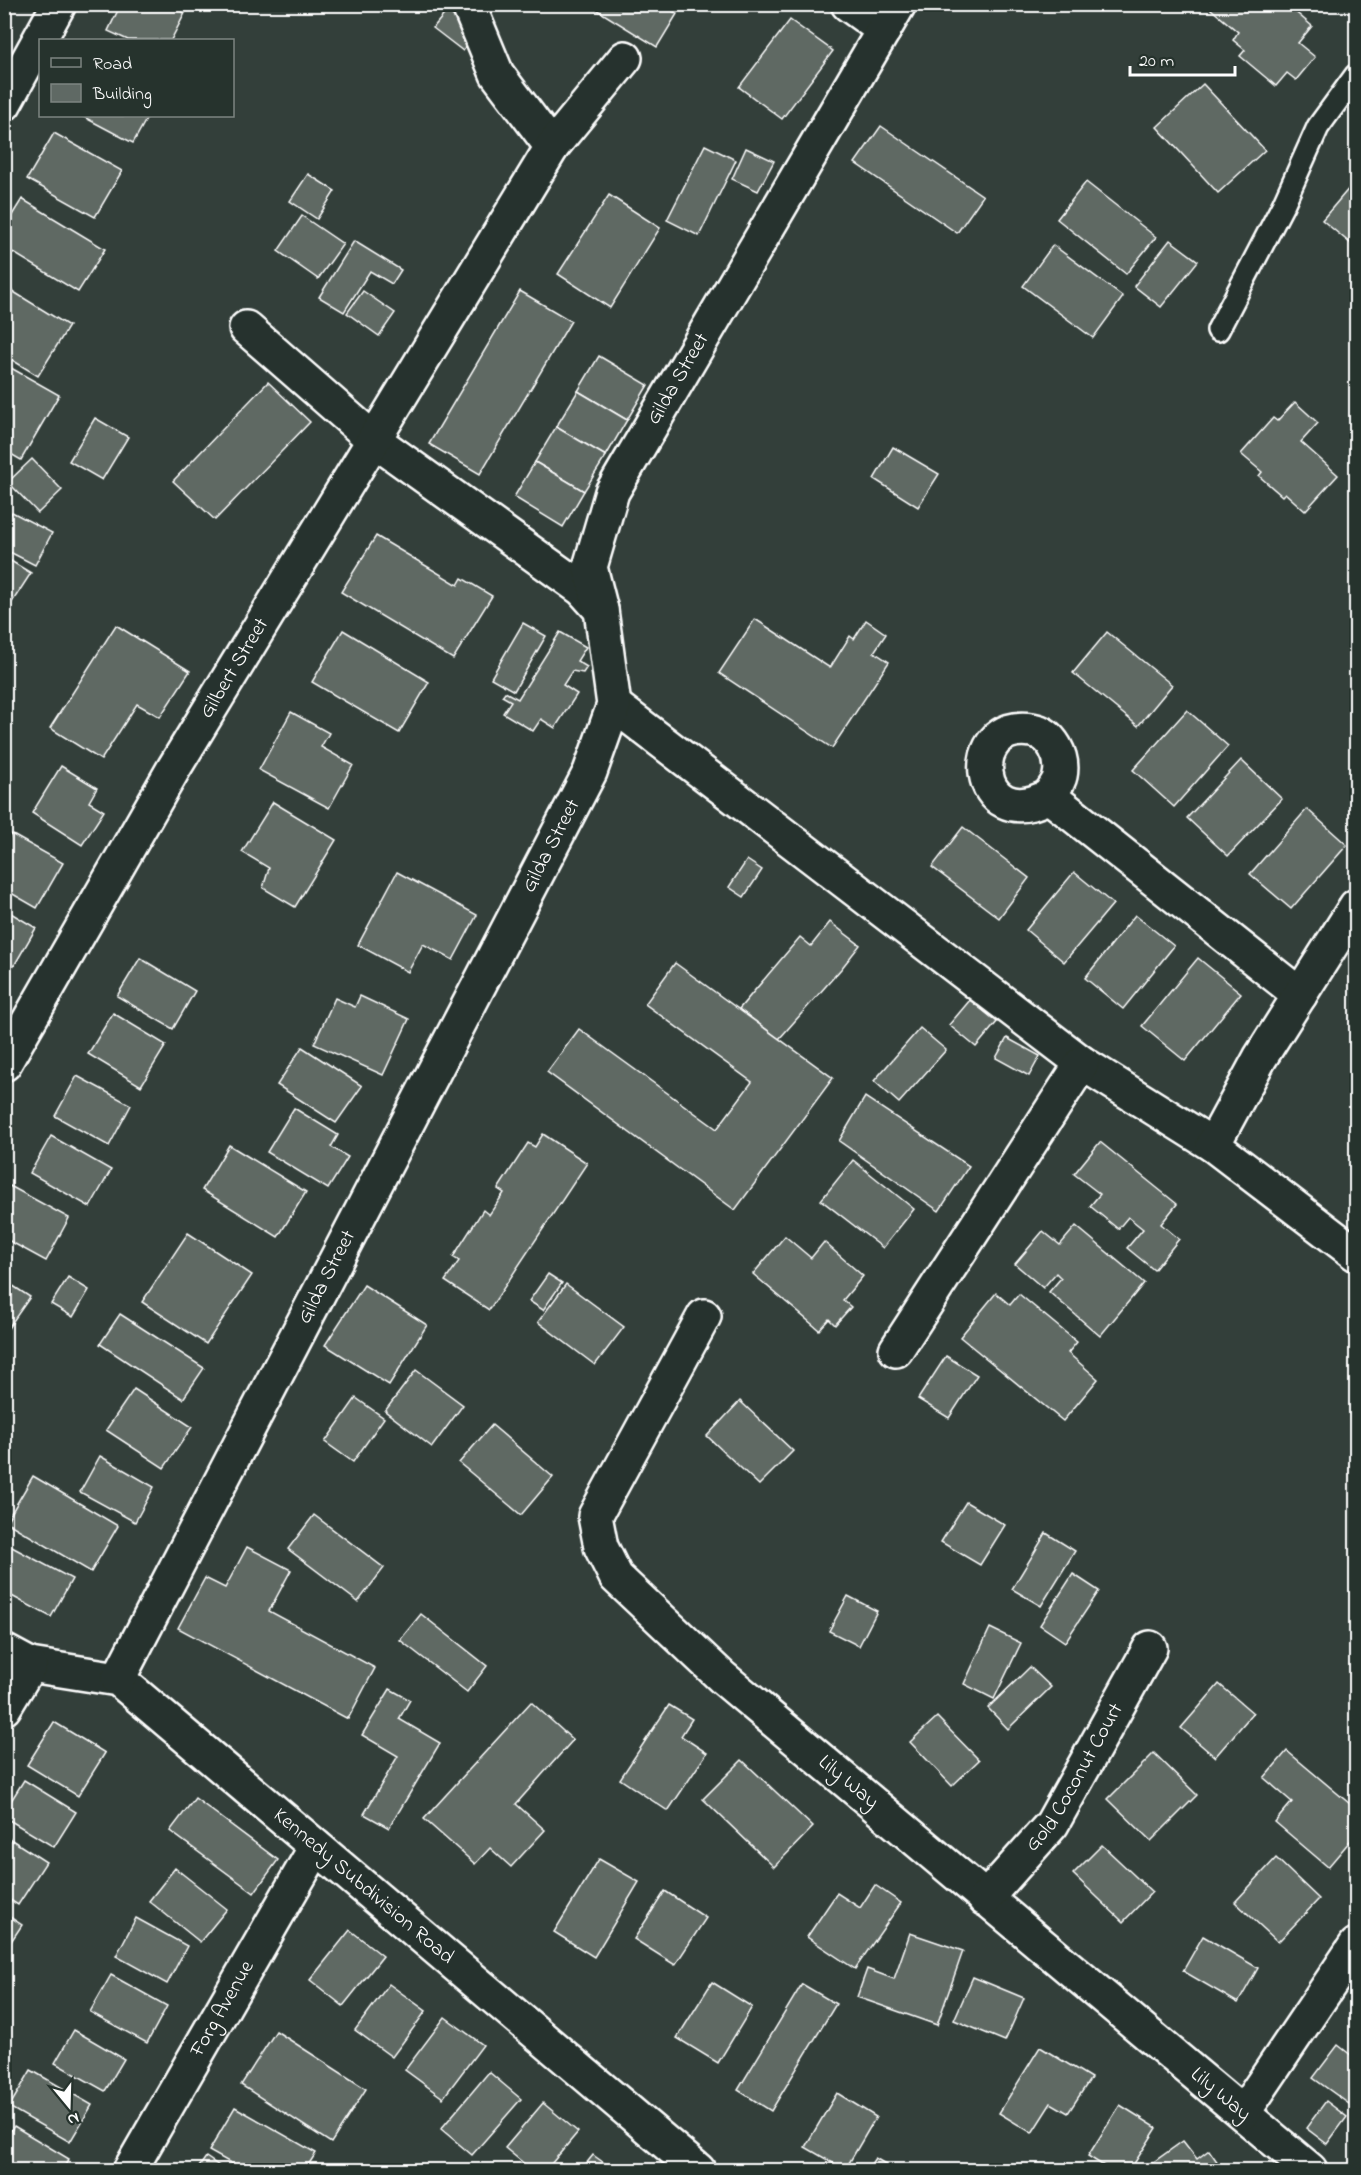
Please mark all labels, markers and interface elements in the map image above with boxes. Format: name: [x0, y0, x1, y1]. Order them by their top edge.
legend: [39, 39, 234, 117]
scale bar: [1130, 39, 1235, 77]
text: 20 m: [1139, 49, 1174, 75]
text: Road: [93, 52, 132, 78]
text: Building: [92, 82, 152, 109]
street label: Gilda Street: [640, 328, 717, 431]
street label: Gilbert Street: [193, 612, 277, 724]
street label: Gilda Street: [515, 794, 588, 898]
street label: Gilda Street: [290, 1225, 364, 1329]
street label: Gold Coconut Court: [1019, 1698, 1131, 1859]
street label: Lily Way: [811, 1748, 885, 1819]
street label: Kennedy Subdivision Road: [266, 1801, 461, 1972]
street label: Forg Avenue: [183, 1955, 263, 2063]
street label: Lily Way: [1183, 2060, 1257, 2131]
north arrow: [39, 2076, 99, 2136]
text: N: [64, 2105, 82, 2131]

